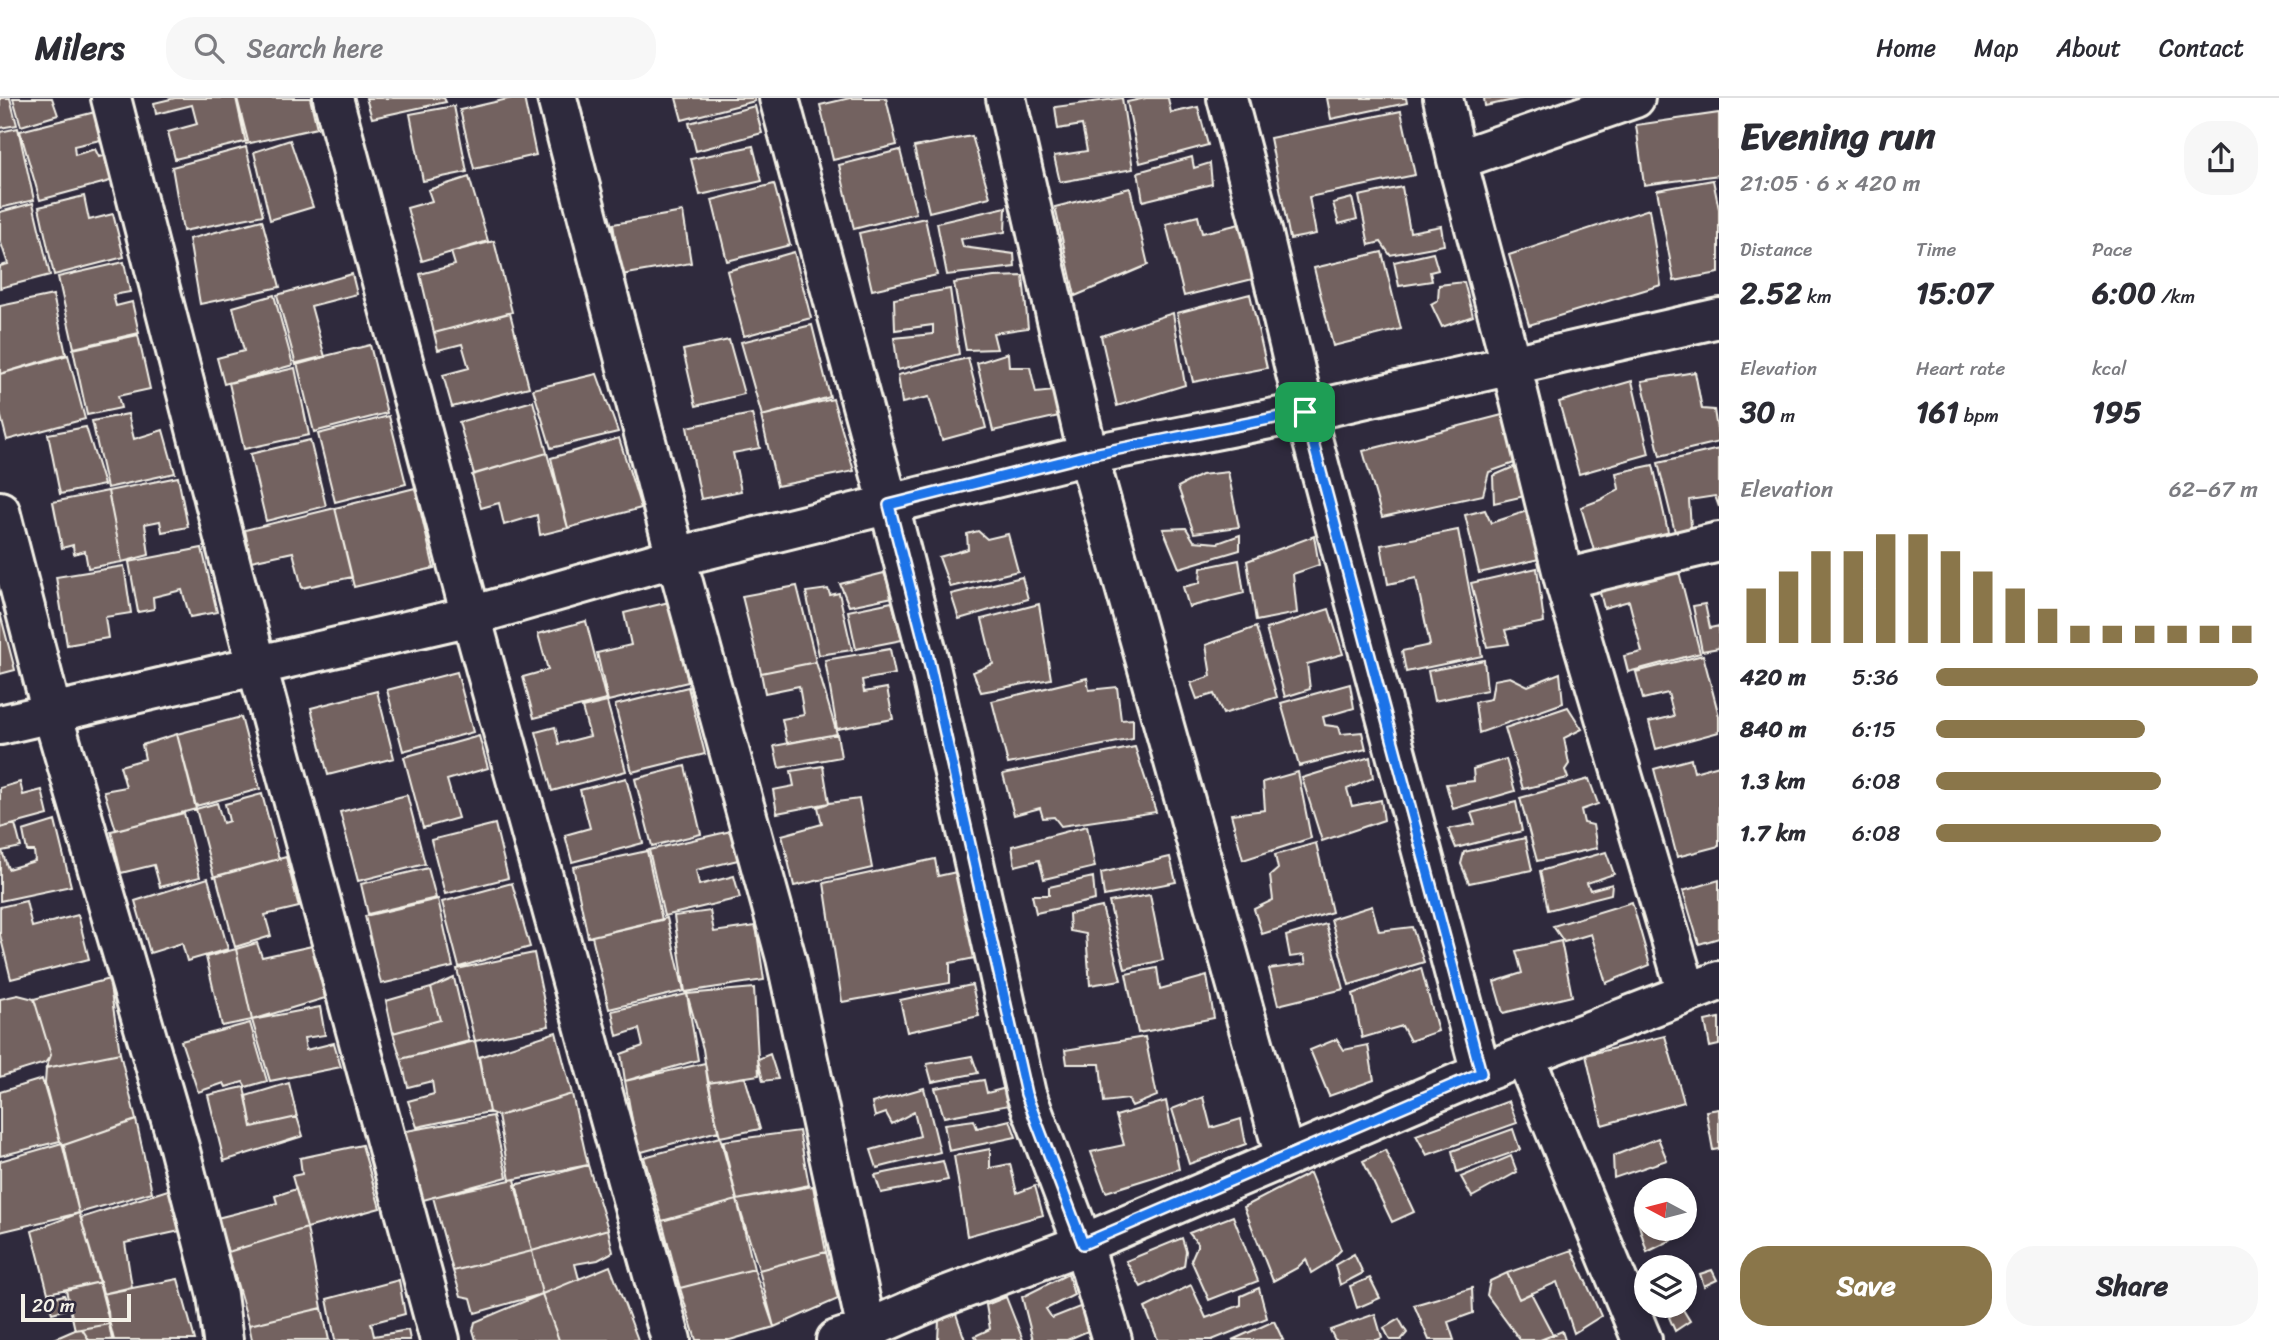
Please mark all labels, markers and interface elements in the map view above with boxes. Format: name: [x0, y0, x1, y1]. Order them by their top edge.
search box: [166, 17, 656, 80]
text: Milers: [35, 19, 124, 77]
text: Search here: [246, 25, 383, 71]
text: Home: [1876, 27, 1936, 69]
text: Map: [1974, 27, 2018, 69]
text: About: [2056, 27, 2121, 69]
text: Contact: [2159, 27, 2244, 69]
icon: search: [190, 29, 228, 67]
text: Evening run: [1740, 103, 1936, 170]
button: share: [2184, 121, 2258, 195]
text: 21:05 · 6 × 420 m: [1740, 163, 1920, 204]
text: Distance: [1740, 233, 1812, 266]
text: Time: [1916, 233, 1956, 266]
text: Pace: [2092, 233, 2132, 266]
text: 2.52: [1740, 266, 1802, 320]
text: 15:07: [1916, 266, 1992, 320]
text: 6:00: [2092, 266, 2156, 320]
text: km: [1802, 280, 1832, 313]
text: /km: [2156, 280, 2195, 313]
text: Elevation: [1740, 352, 1817, 385]
text: Heart rate: [1916, 352, 2005, 385]
text: kcal: [2092, 352, 2127, 385]
pin: [1275, 382, 1335, 442]
text: 30: [1740, 385, 1775, 439]
text: 161: [1916, 385, 1959, 439]
text: 195: [2092, 385, 2142, 439]
icon: arrive: [1286, 393, 1324, 431]
text: m: [1775, 399, 1795, 432]
text: bpm: [1959, 399, 1999, 432]
text: Elevation: [1740, 469, 1833, 510]
text: 62–67 m: [2169, 469, 2258, 510]
text: 420 m: [1740, 657, 1806, 698]
text: 5:36: [1852, 657, 1899, 698]
text: 840 m: [1740, 709, 1806, 750]
text: 6:15: [1852, 709, 1896, 750]
text: 1.3 km: [1740, 761, 1805, 802]
text: 6:08: [1852, 761, 1900, 802]
text: 1.7 km: [1740, 813, 1806, 854]
text: 6:08: [1852, 813, 1900, 854]
north arrow: [1634, 1178, 1698, 1241]
map controls: [1634, 1178, 1697, 1318]
button: Save: [1740, 1246, 1992, 1326]
button: Share: [2006, 1246, 2258, 1326]
button: layers: [1634, 1255, 1697, 1318]
text: 20 m: [32, 1289, 75, 1322]
scale bar: [21, 1291, 131, 1323]

